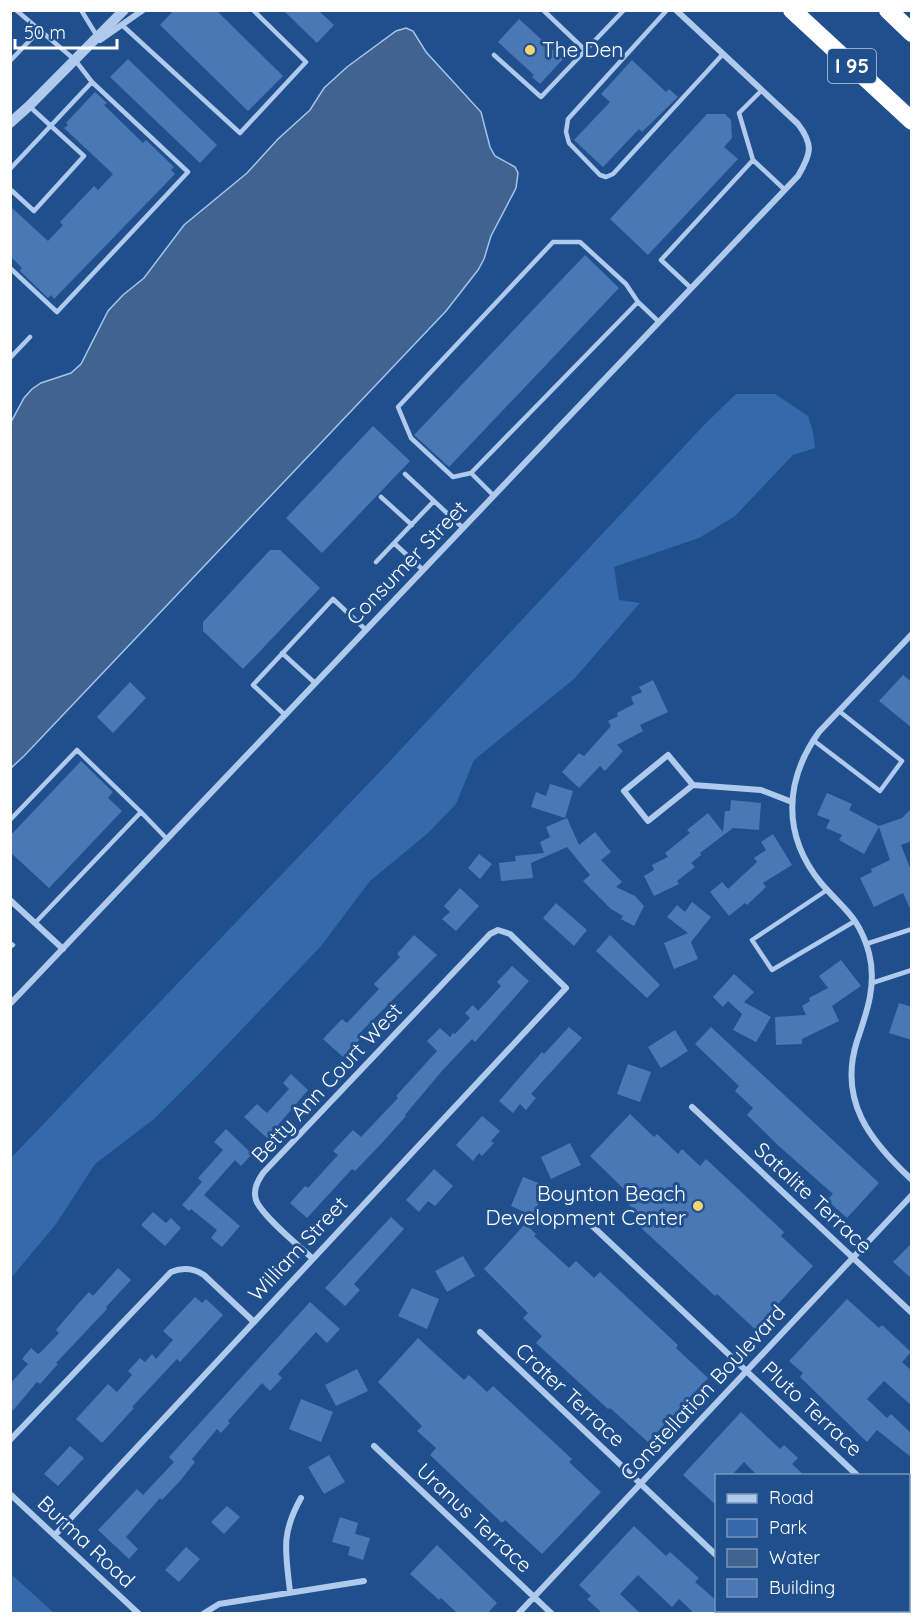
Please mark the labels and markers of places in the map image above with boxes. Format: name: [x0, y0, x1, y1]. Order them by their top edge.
place label: The Den: [542, 36, 623, 62]
marker: The Den: [523, 43, 537, 57]
place label: Boynton Beach Development Center: [485, 1180, 686, 1230]
marker: Boynton Beach Development Center: [691, 1199, 705, 1213]

